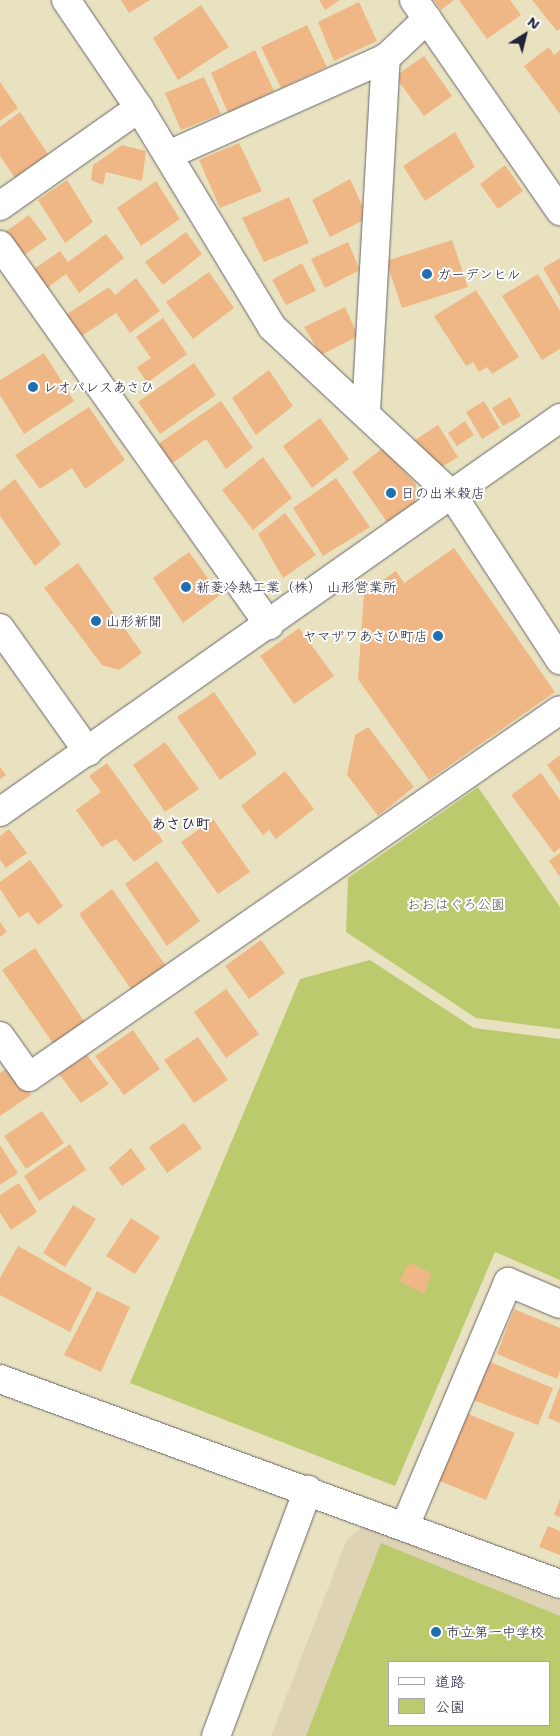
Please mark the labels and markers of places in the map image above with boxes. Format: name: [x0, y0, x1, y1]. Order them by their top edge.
place label: ガーデンヒル: [437, 266, 521, 282]
marker: ガーデンヒル: [421, 268, 433, 280]
place label: レオパレスあさひ: [43, 379, 155, 395]
marker: レオパレスあさひ: [27, 381, 39, 393]
place label: 日の出米穀店: [401, 485, 485, 501]
marker: 日の出米穀店: [385, 487, 397, 499]
place label: 新菱冷熱工業（株） 山形営業所: [196, 579, 397, 595]
marker: 新菱冷熱工業（株） 山形営業所: [180, 581, 192, 593]
place label: 山形新聞: [106, 613, 162, 629]
marker: 山形新聞: [90, 615, 102, 627]
place label: ヤマザワあさひ町店: [302, 628, 428, 644]
marker: ヤマザワあさひ町店: [432, 630, 444, 642]
place label: 市立第一中学校: [446, 1624, 544, 1640]
marker: 市立第一中学校: [430, 1626, 442, 1638]

